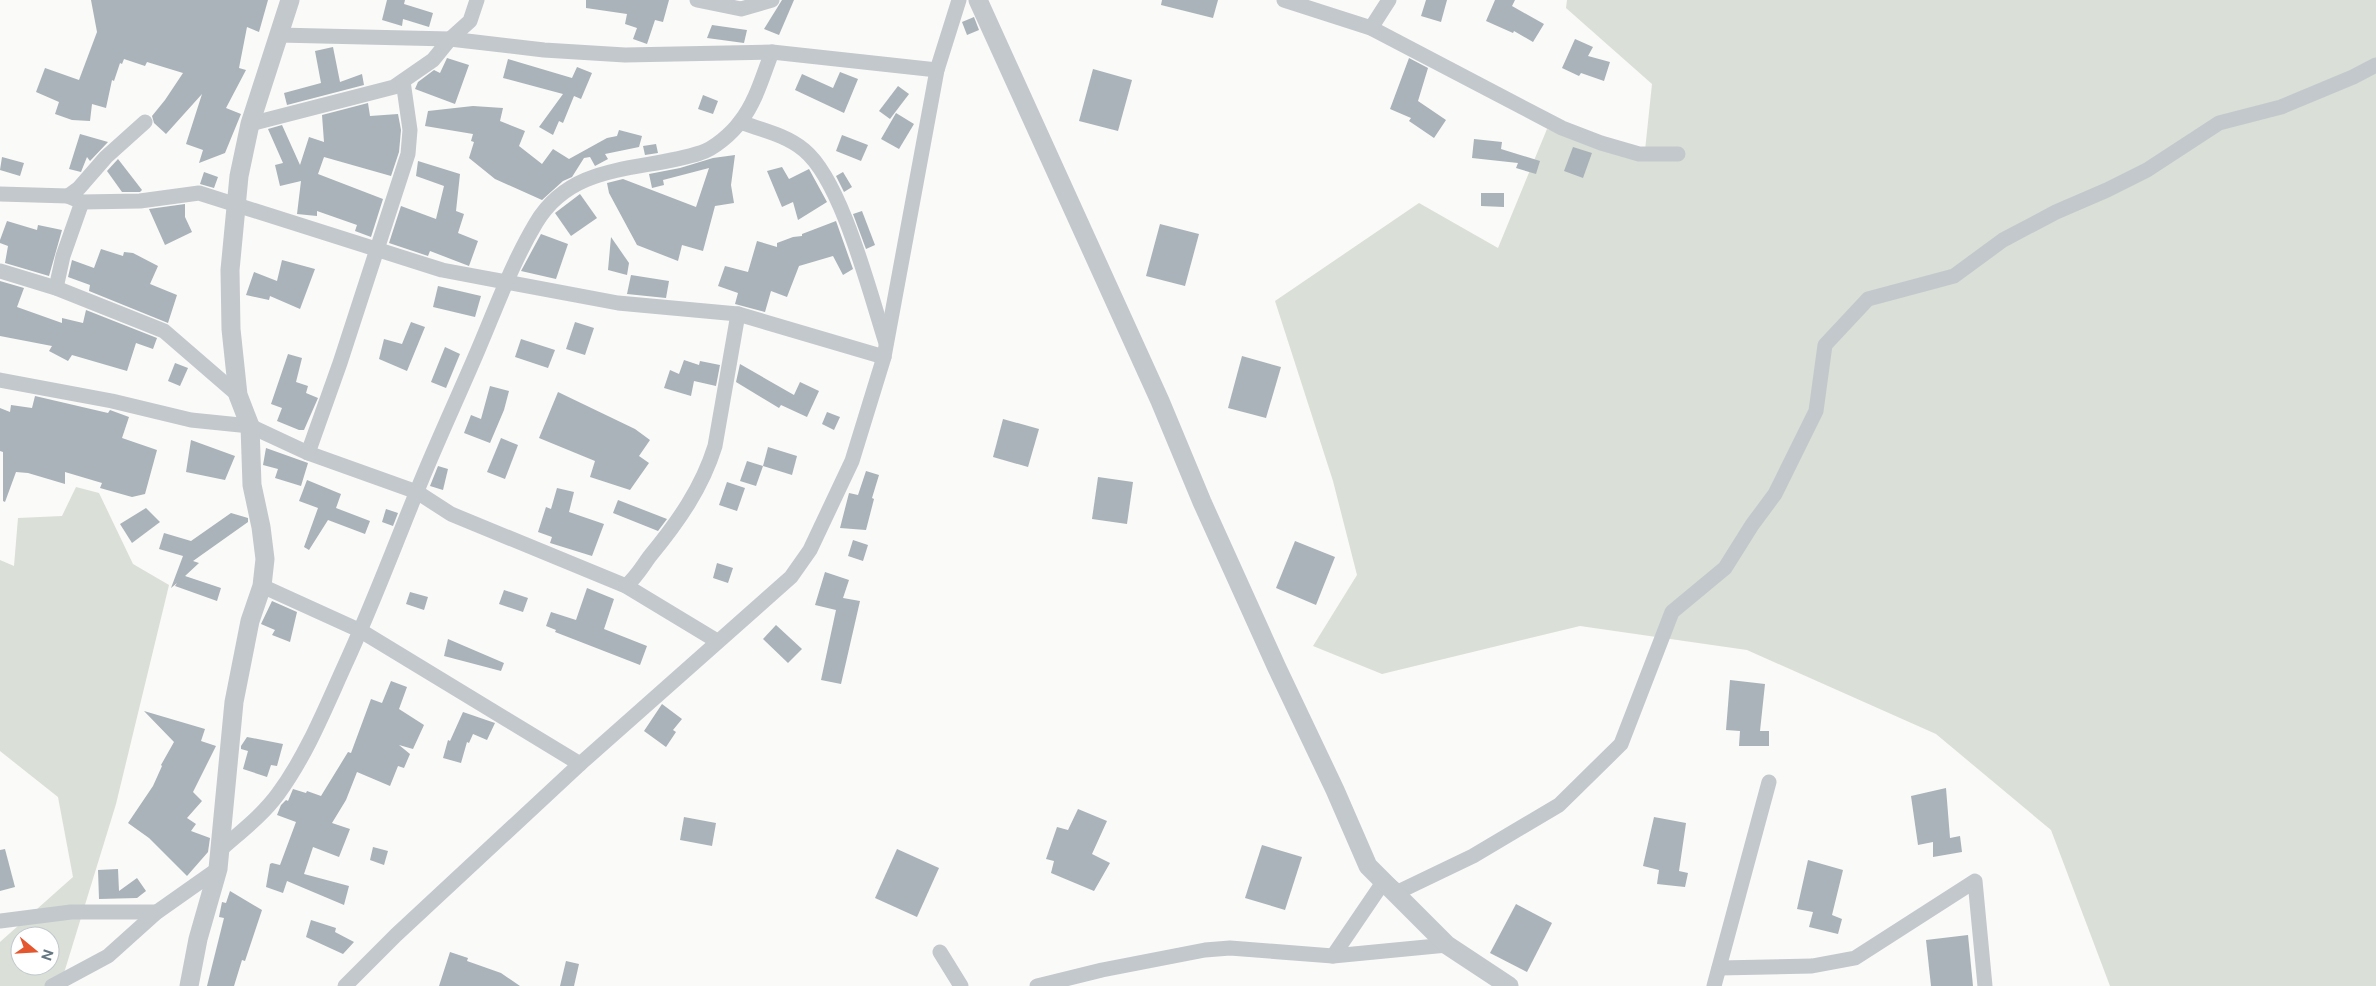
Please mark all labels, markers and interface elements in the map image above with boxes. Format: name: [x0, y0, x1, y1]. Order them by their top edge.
north arrow: [10, 926, 60, 976]
text: N: [38, 947, 57, 963]

